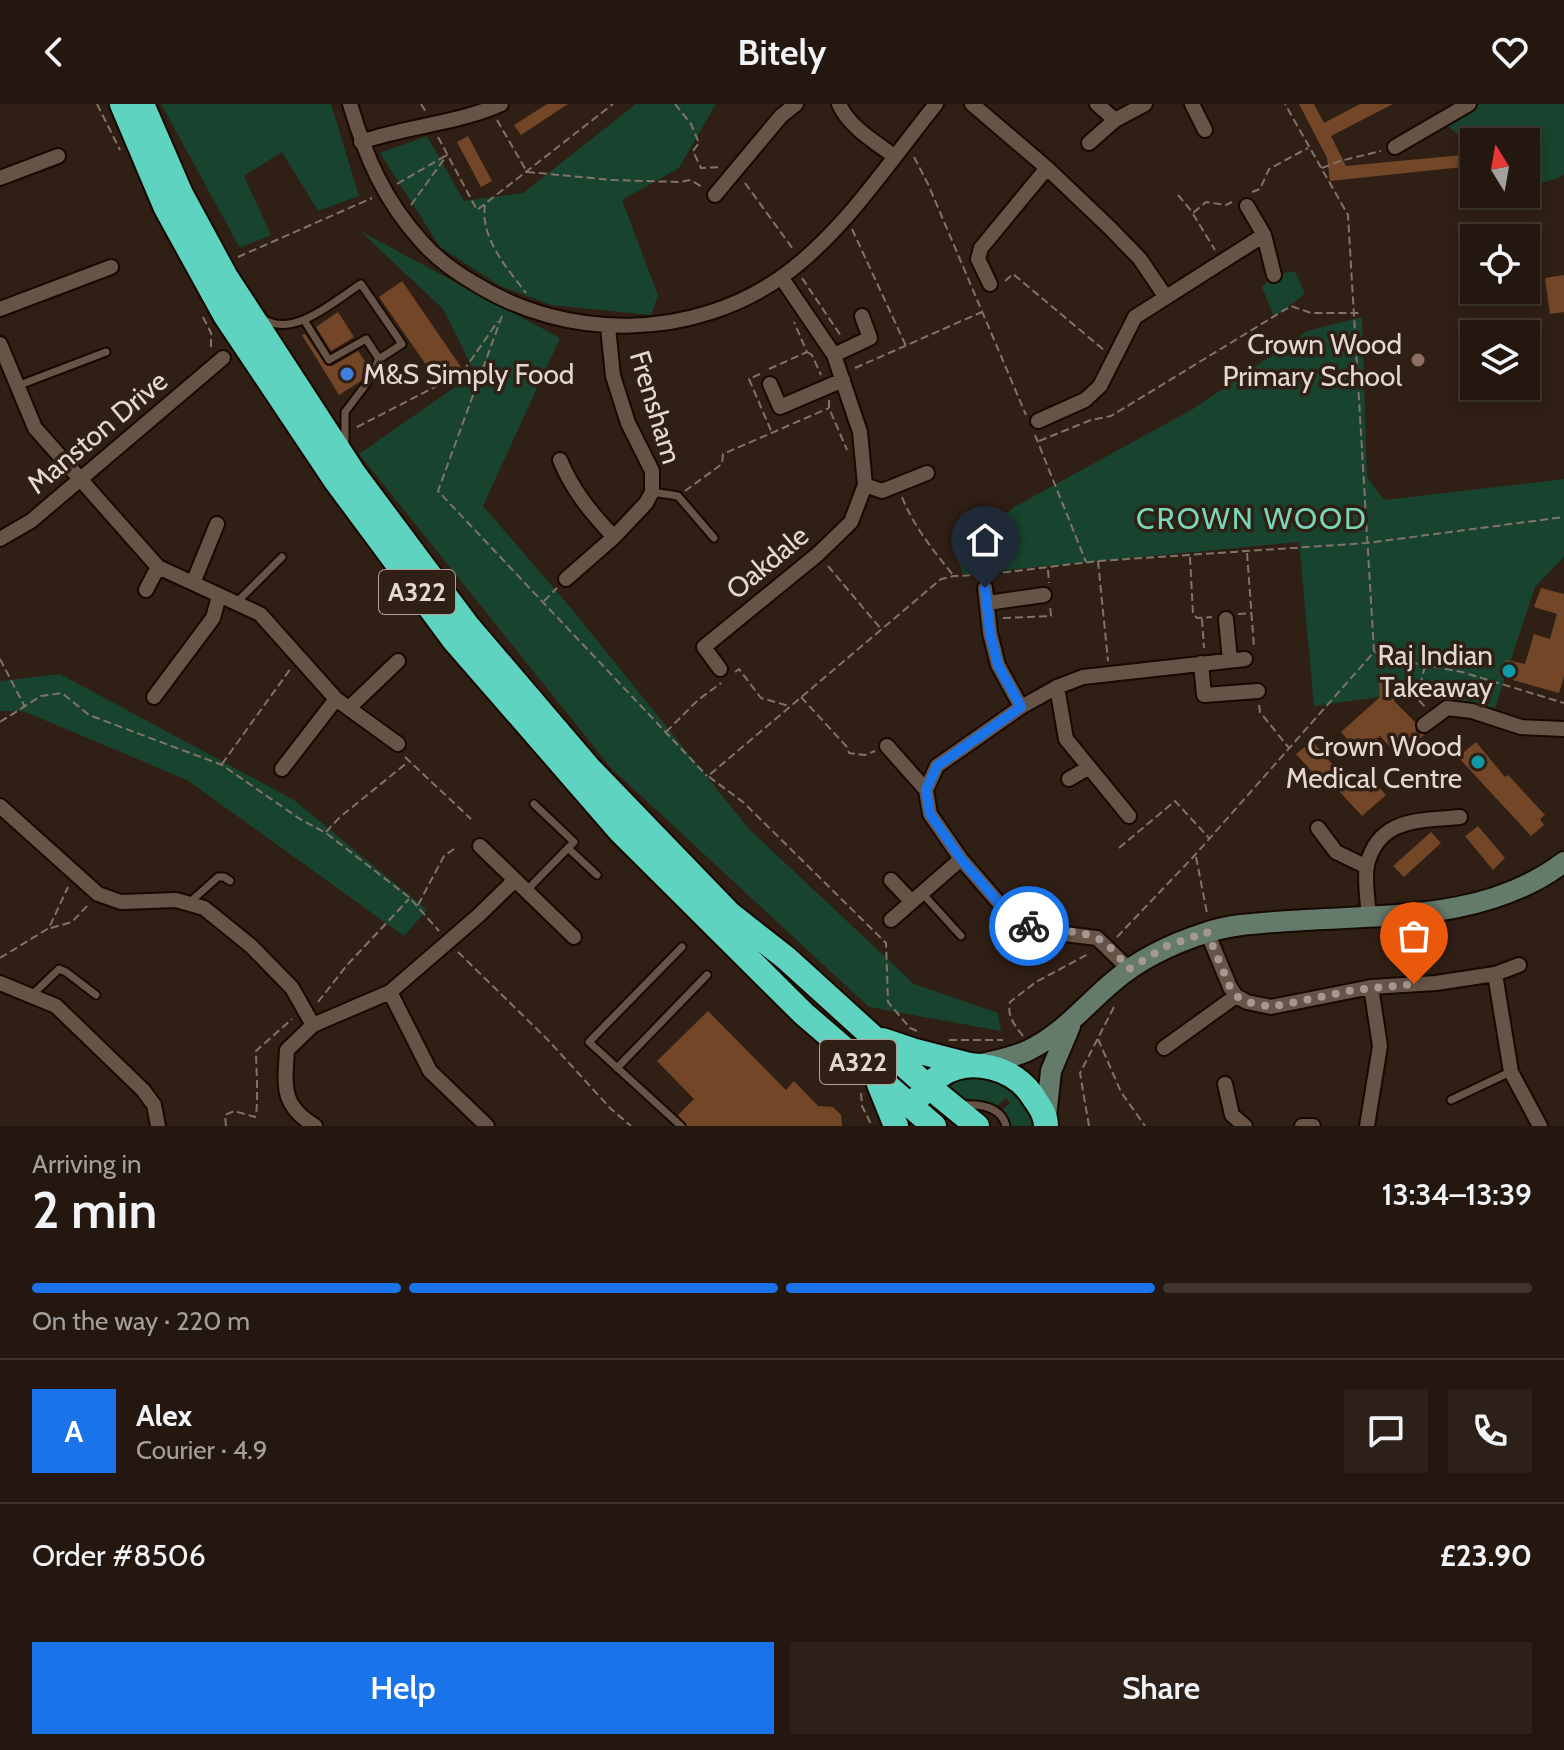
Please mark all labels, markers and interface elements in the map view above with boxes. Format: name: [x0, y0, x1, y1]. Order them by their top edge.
icon: back: [32, 30, 76, 74]
text: Bitely: [738, 30, 826, 74]
icon: heart: [1488, 30, 1532, 74]
north arrow: [1460, 128, 1540, 208]
map controls: [1460, 128, 1540, 400]
button: locate: [1460, 224, 1540, 304]
button: layers: [1460, 320, 1540, 400]
place label: Crown Wood Primary School: [1222, 327, 1402, 393]
street label: Frensham: [623, 346, 689, 468]
marker: Crown Wood Primary School: [1409, 351, 1427, 369]
place label: M&S Simply Food: [363, 357, 574, 391]
street label: Manston Drive: [20, 363, 174, 501]
marker: M&S Simply Food: [338, 365, 356, 383]
district label: CROWN WOOD: [1136, 500, 1368, 537]
pin: [951, 506, 1019, 588]
street label: Oakdale: [719, 518, 815, 606]
icon: home: [963, 518, 1007, 562]
road number: A322: [379, 570, 455, 614]
place label: Raj Indian Takeaway: [1377, 638, 1493, 704]
marker: Raj Indian Takeaway: [1500, 662, 1518, 680]
place label: Crown Wood Medical Centre: [1286, 729, 1462, 795]
marker: Crown Wood Medical Centre: [1469, 753, 1487, 771]
courier: [989, 886, 1069, 966]
pin: [1380, 902, 1448, 984]
icon: bike: [1007, 904, 1051, 948]
icon: bag: [1392, 914, 1436, 958]
road number: A322: [820, 1040, 896, 1084]
text: Arriving in: [32, 1148, 142, 1180]
text: 13:34–13:39: [1382, 1176, 1532, 1213]
text: 2 min: [32, 1178, 157, 1241]
text: On the way · 220 m: [32, 1305, 250, 1337]
button: chat: [1344, 1389, 1428, 1473]
button: phone: [1448, 1389, 1532, 1473]
text: Alex: [136, 1397, 192, 1434]
text: A: [65, 1413, 83, 1450]
text: Courier · 4.9: [136, 1434, 268, 1466]
text: Order #8506: [32, 1537, 206, 1574]
text: £23.90: [1440, 1537, 1532, 1574]
button: Help: [32, 1642, 774, 1734]
button: Share: [790, 1642, 1532, 1734]

